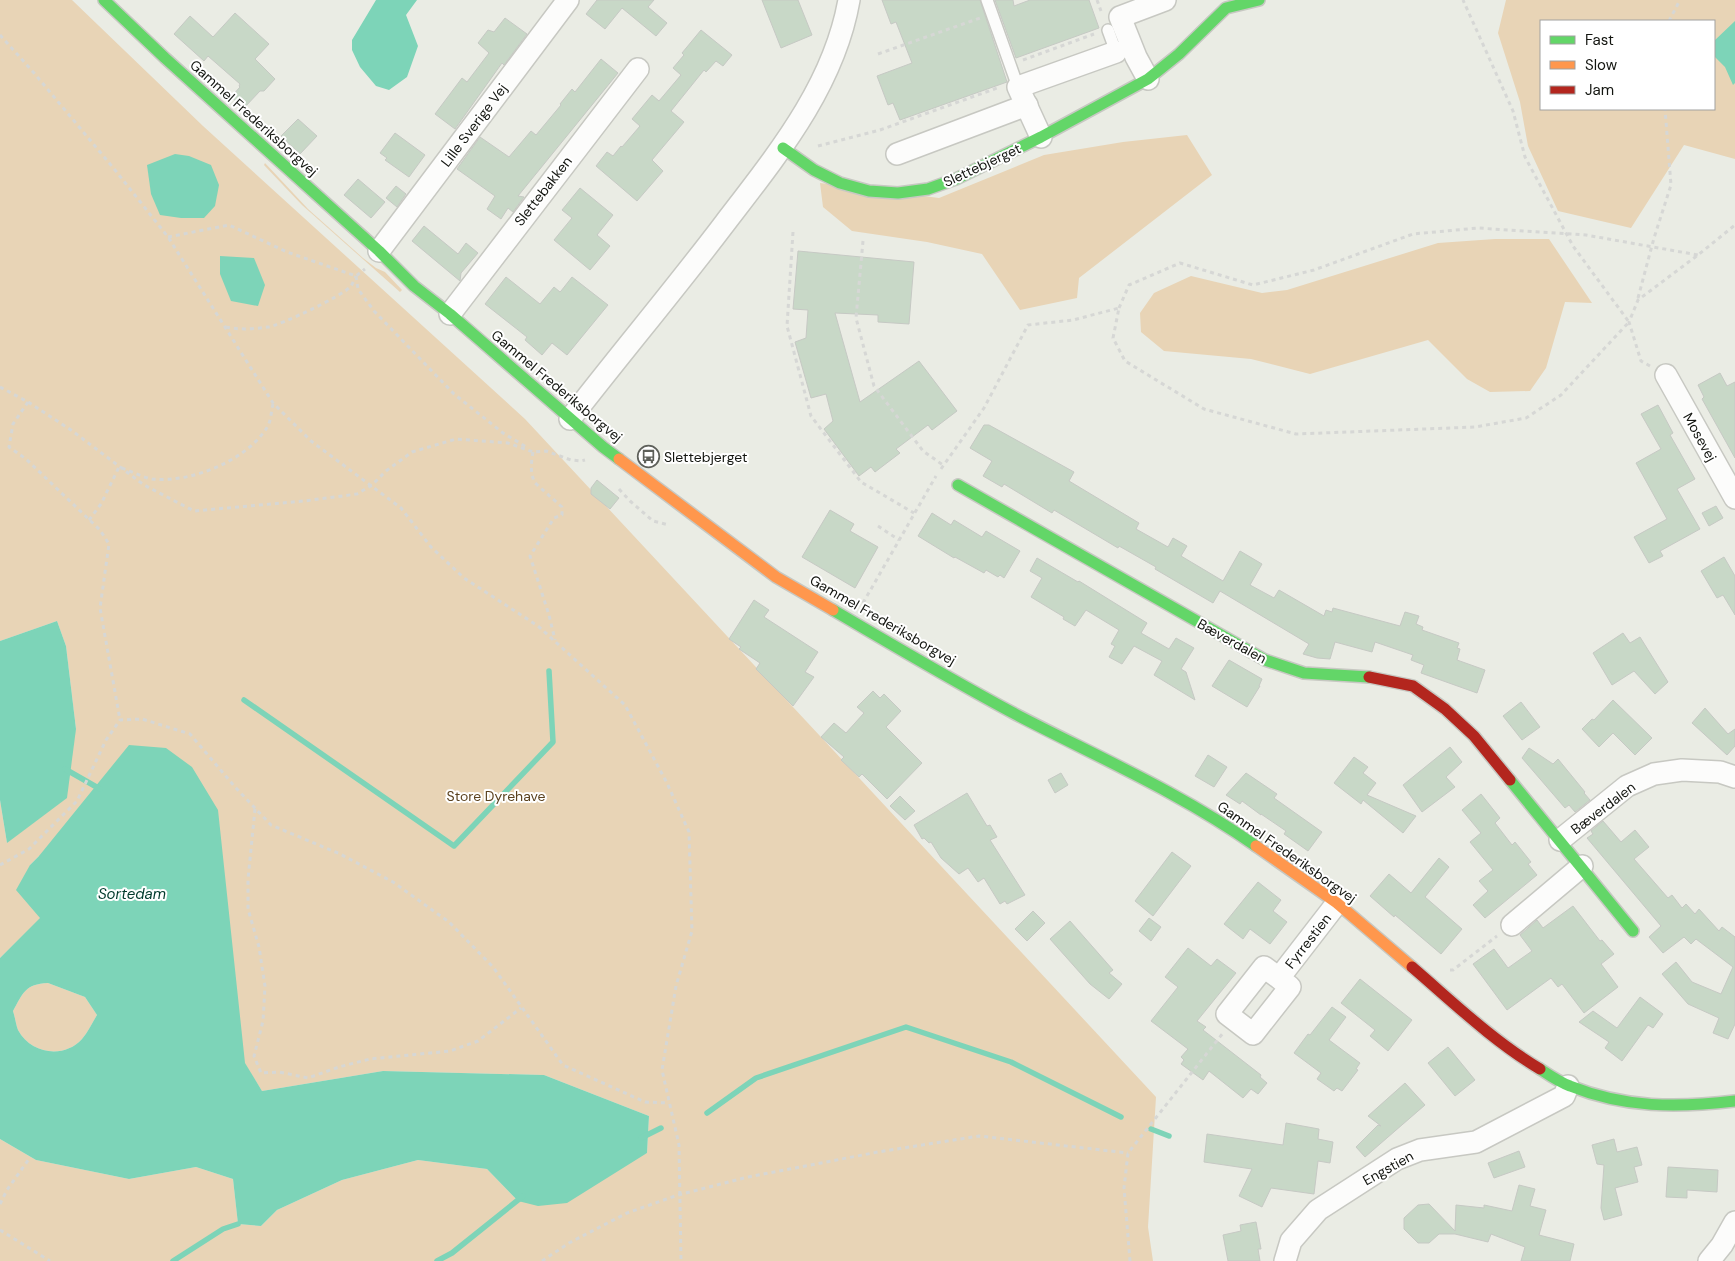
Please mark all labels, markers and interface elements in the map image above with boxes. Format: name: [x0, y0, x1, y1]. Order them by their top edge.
legend: [1540, 20, 1715, 110]
text: Fast: [1585, 30, 1614, 50]
text: Slow: [1585, 55, 1618, 75]
street label: Gammel Frederiksborgvej: [186, 56, 322, 180]
street label: Lille Sverige Vej: [437, 80, 511, 170]
text: Jam: [1585, 80, 1614, 100]
street label: Slettebjerget: [940, 139, 1024, 191]
street label: Slettebakken: [510, 152, 576, 230]
street label: Gammel Frederiksborgvej: [488, 326, 626, 446]
street label: Mosevej: [1679, 409, 1721, 465]
bus stop icon: Slettebjerget: [636, 445, 660, 469]
place label: Slettebjerget: [664, 448, 748, 466]
street label: Gammel Frederiksborgvej: [807, 571, 959, 669]
street label: Bæverdalen: [1194, 615, 1270, 667]
street label: Bæverdalen: [1567, 778, 1639, 838]
park label: Store Dyrehave: [447, 787, 546, 805]
street label: Gammel Frederiksborgvej: [1214, 797, 1360, 907]
water label: Sortedam: [98, 884, 166, 904]
street label: Fyrrestien: [1281, 910, 1335, 972]
street label: Engstien: [1359, 1147, 1417, 1189]

